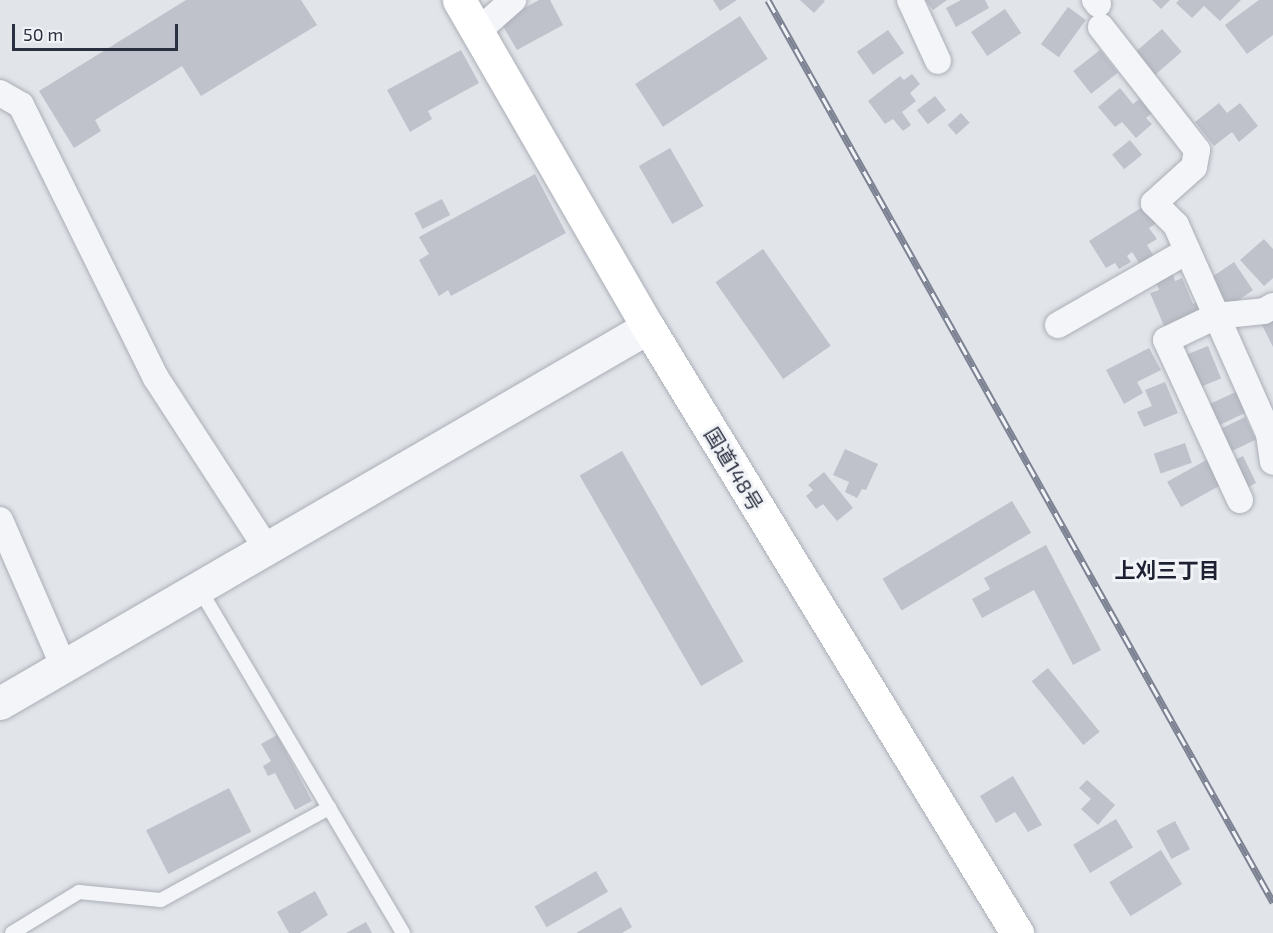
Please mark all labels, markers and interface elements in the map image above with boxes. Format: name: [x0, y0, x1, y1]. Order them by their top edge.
scale bar: [15, 12, 182, 50]
text: 50 m: [23, 23, 63, 45]
street label: 国道148号: [700, 423, 768, 515]
district label: 上刈三丁目: [1115, 557, 1219, 583]

